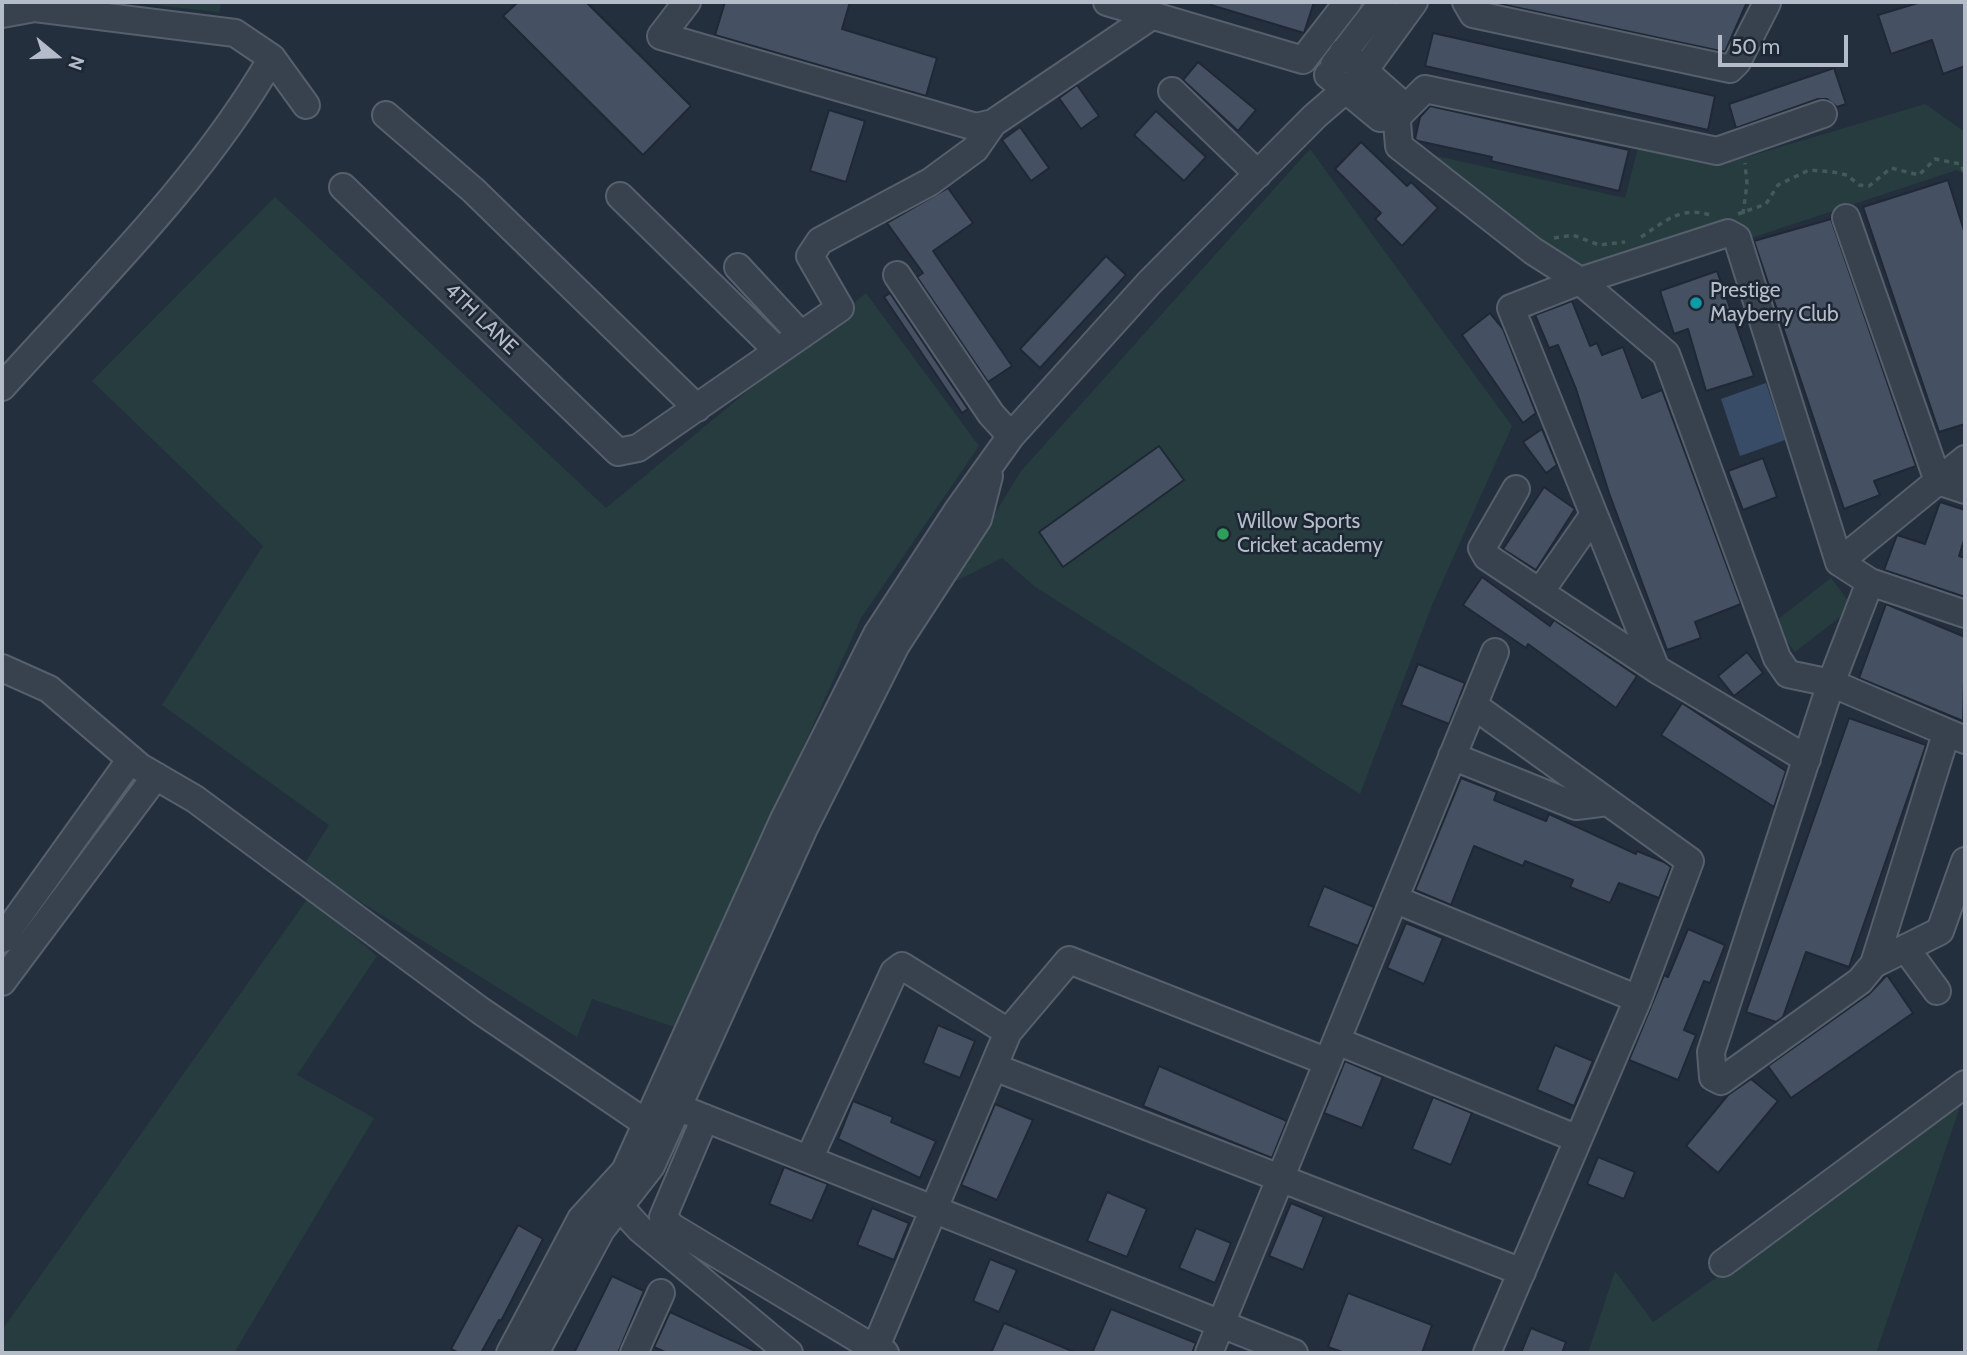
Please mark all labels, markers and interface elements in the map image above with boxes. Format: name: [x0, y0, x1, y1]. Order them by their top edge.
north arrow: [21, 21, 91, 91]
scale bar: [1722, 21, 1852, 65]
text: 50 m: [1731, 34, 1780, 59]
text: N: [63, 53, 89, 73]
street label: 4TH LANE: [439, 278, 523, 360]
place label: Prestige Mayberry Club: [1710, 278, 1839, 328]
marker: Prestige Mayberry Club: [1688, 295, 1704, 311]
place label: Willow Sports Cricket academy: [1237, 509, 1383, 559]
marker: Willow Sports Cricket academy: [1215, 526, 1231, 542]

